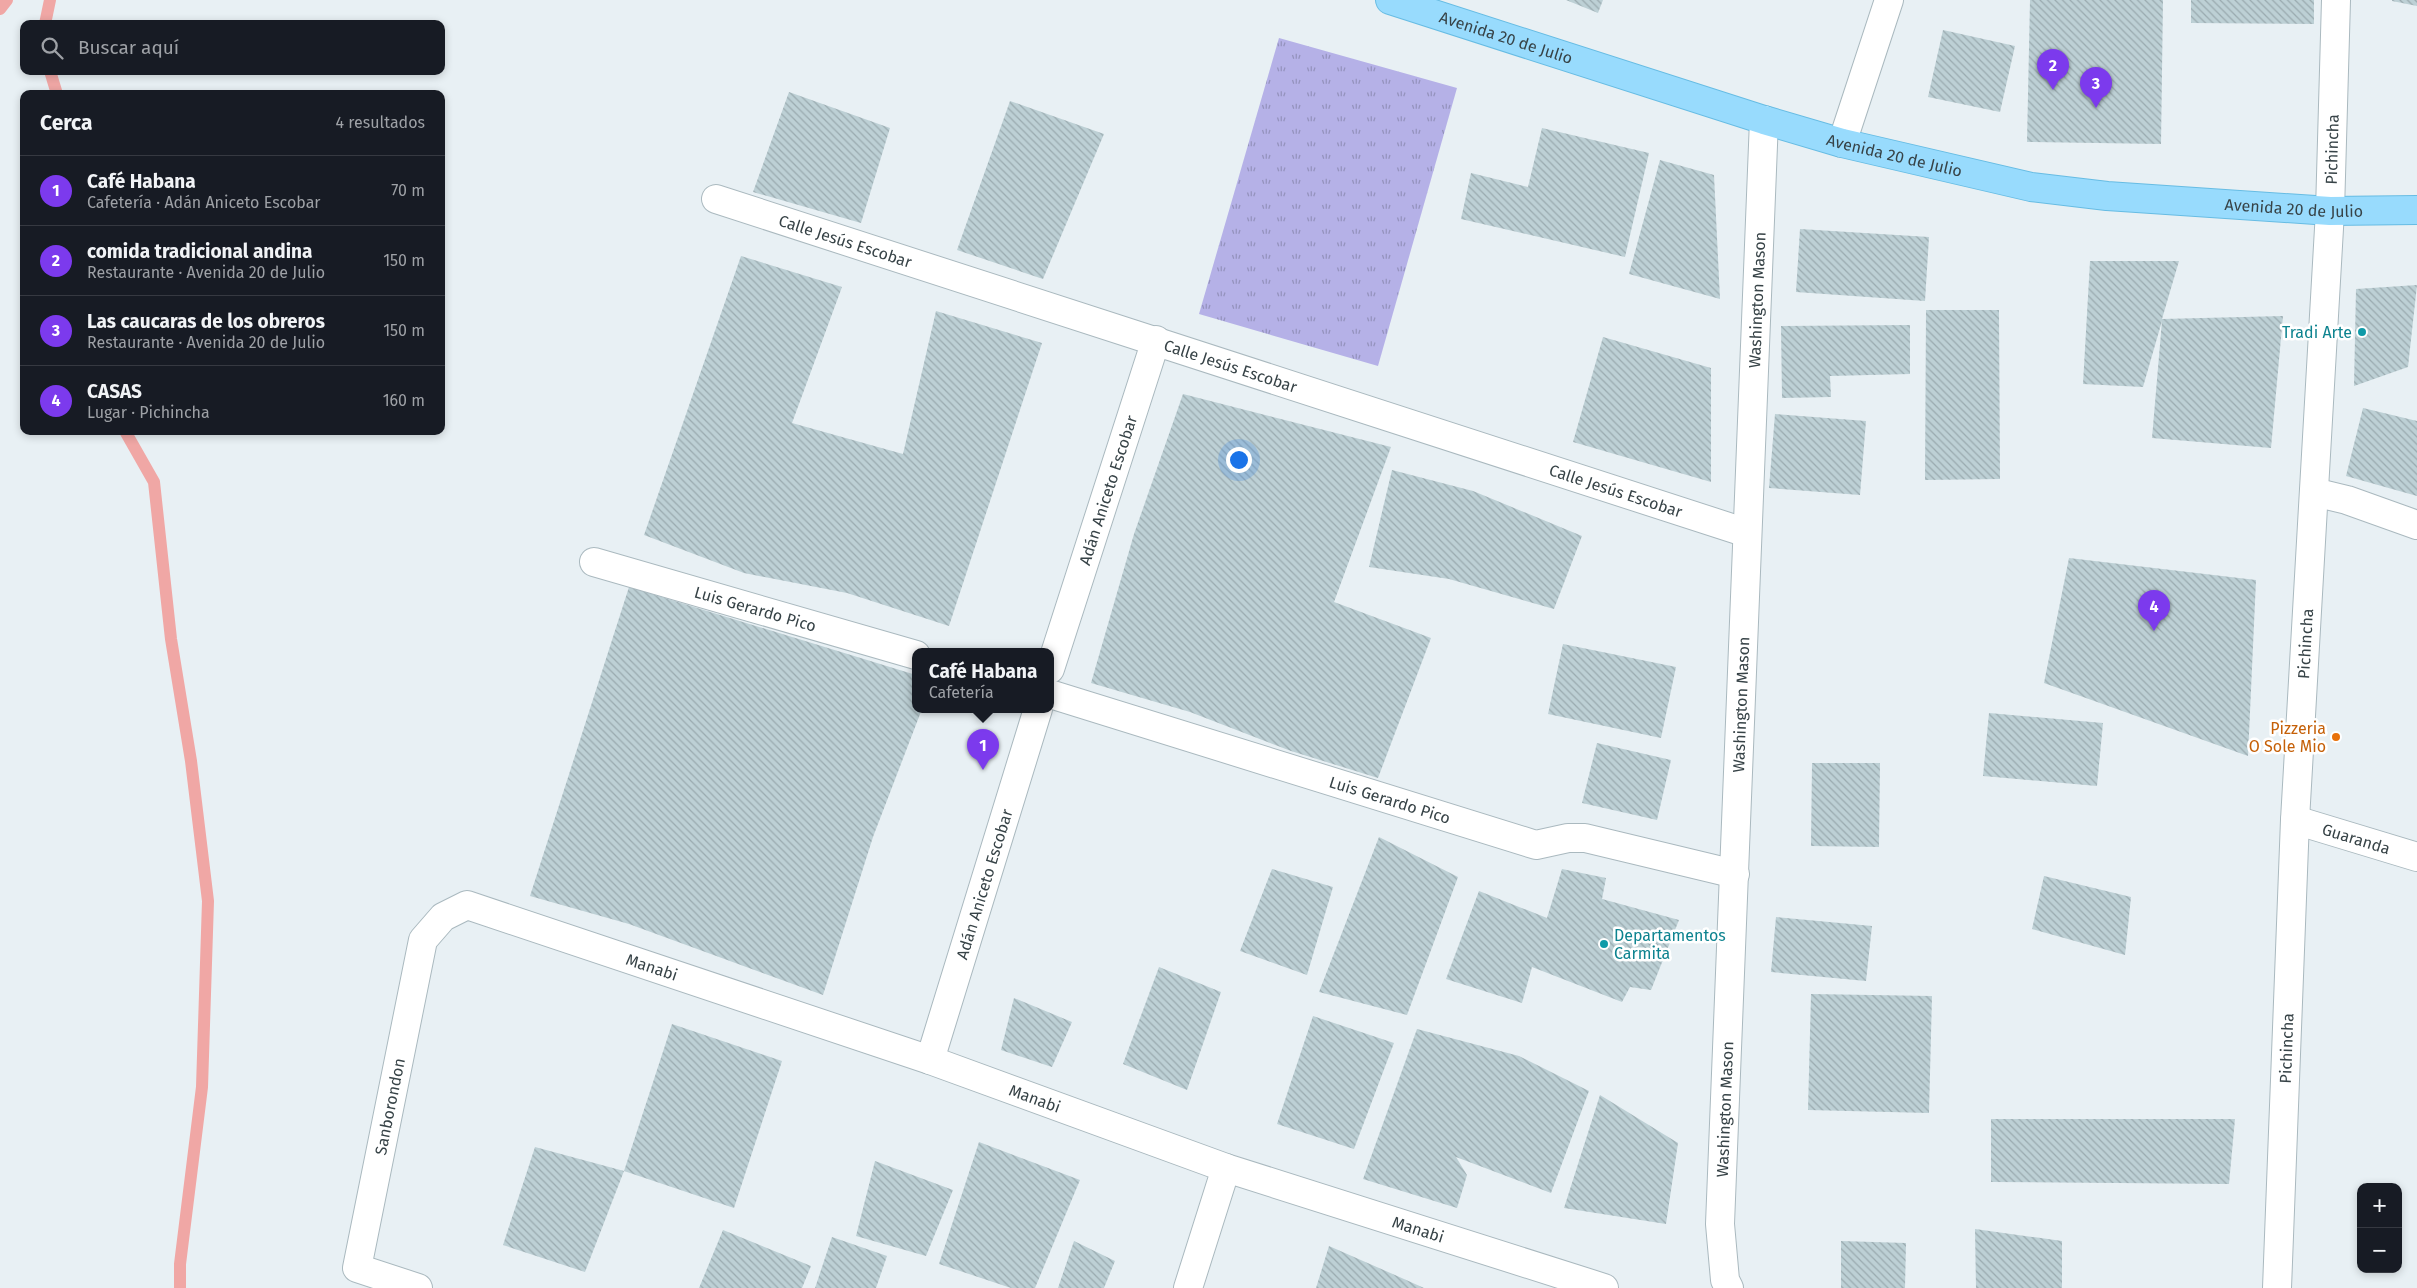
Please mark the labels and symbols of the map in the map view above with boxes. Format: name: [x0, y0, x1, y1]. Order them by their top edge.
street label: Avenida 20 de Julio: [1437, 7, 1575, 67]
pin: 2: [2037, 49, 2069, 90]
pin: 3: [2080, 67, 2112, 108]
street label: Pichincha: [2321, 114, 2342, 185]
street label: Avenida 20 de Julio: [1825, 130, 1964, 180]
street label: Avenida 20 de Julio: [2224, 194, 2363, 221]
street label: Calle Jesús Escobar: [776, 210, 915, 272]
street label: Washington Mason: [1745, 231, 1769, 368]
place label: Tradi Arte: [2282, 323, 2352, 342]
marker: Tradi Arte: [2356, 326, 2368, 338]
street label: Calle Jesús Escobar: [1162, 335, 1300, 396]
street label: Adán Aniceto Escobar: [1075, 412, 1141, 567]
your location: [1226, 447, 1252, 473]
street label: Calle Jesús Escobar: [1547, 460, 1686, 521]
street label: Luis Gerardo Pico: [692, 582, 819, 635]
pin: 4: [2138, 590, 2170, 631]
street label: Pichincha: [2294, 608, 2317, 679]
street label: Washington Mason: [1728, 636, 1753, 773]
place label: Pizzeria O Sole Mio: [2249, 719, 2326, 756]
pin: 1: [967, 729, 999, 770]
marker: Pizzeria O Sole Mio: [2330, 731, 2342, 743]
street label: Luis Gerardo Pico: [1327, 772, 1453, 827]
street label: Adán Aniceto Escobar: [952, 806, 1016, 962]
street label: Guaranda: [2320, 819, 2393, 858]
place label: Departamentos Carmita: [1614, 926, 1726, 963]
marker: Departamentos Carmita: [1598, 938, 1610, 950]
street label: Manabi: [624, 949, 680, 984]
street label: Pichincha: [2275, 1013, 2297, 1084]
street label: Washington Mason: [1712, 1041, 1737, 1178]
street label: Sanborondon: [370, 1056, 409, 1157]
street label: Manabi: [1007, 1080, 1063, 1116]
street label: Manabi: [1390, 1212, 1446, 1246]

